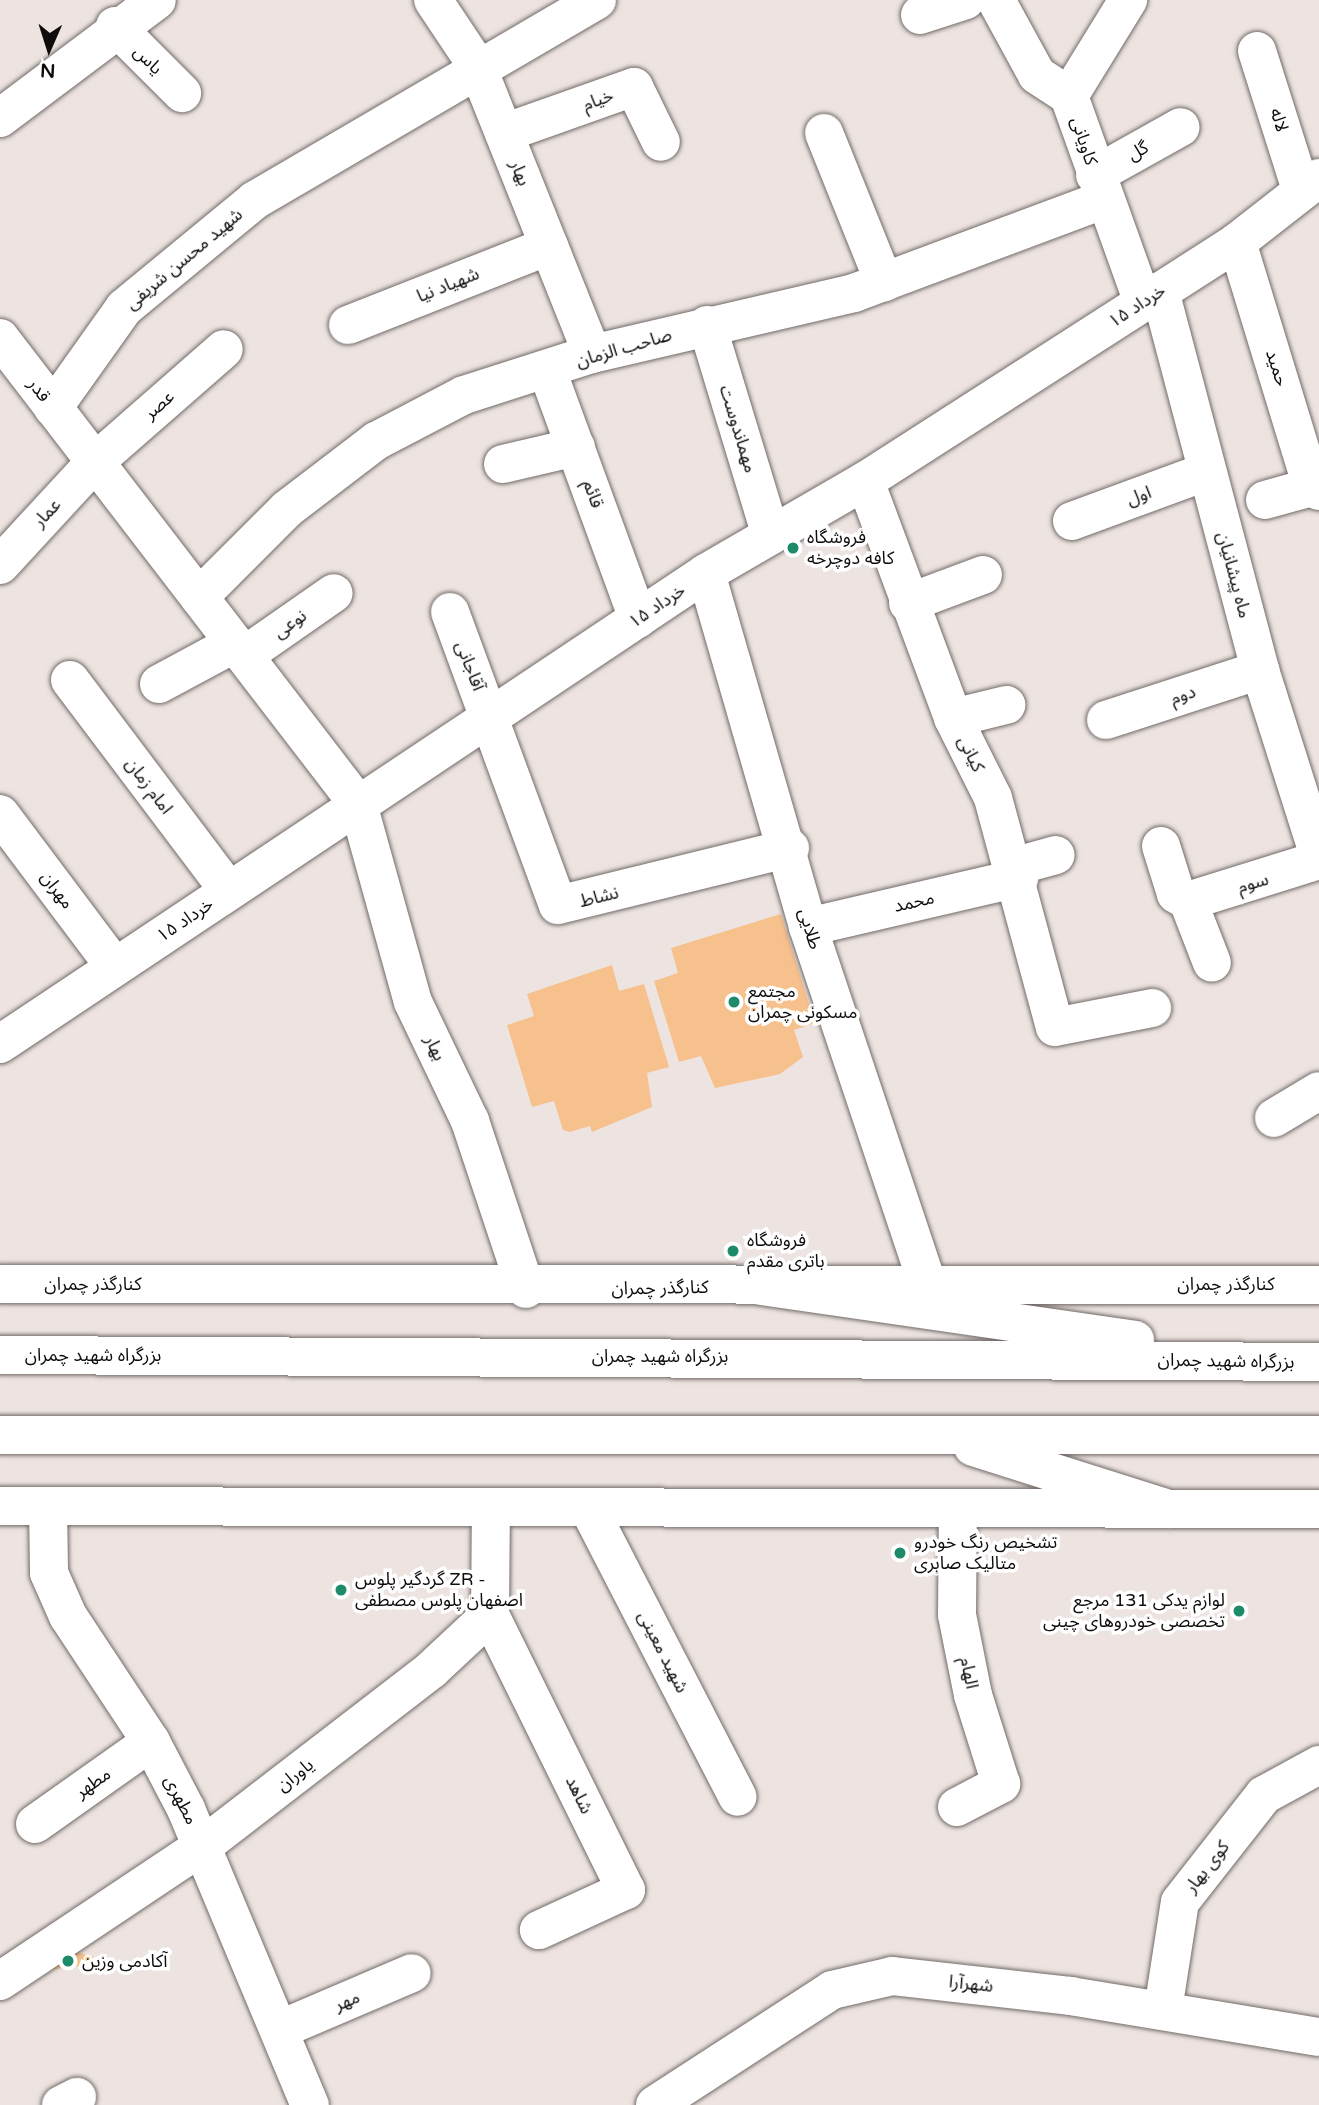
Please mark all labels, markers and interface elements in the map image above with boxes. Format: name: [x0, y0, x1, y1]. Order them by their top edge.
north arrow: [14, 14, 84, 84]
street label: یاس: [129, 41, 167, 79]
text: N: [40, 59, 56, 81]
street label: خیام: [580, 85, 616, 115]
street label: لاله: [1265, 105, 1293, 135]
street label: کاویانی: [1066, 114, 1102, 168]
street label: گل: [1124, 137, 1152, 165]
street label: بهار: [505, 157, 535, 189]
street label: شهید محسن شریفی: [121, 204, 247, 314]
street label: شهیاد نیا: [414, 263, 482, 307]
street label: ۱۵ خرداد: [1104, 280, 1170, 332]
street label: صاحب الزمان: [574, 324, 674, 372]
street label: حمید: [1261, 347, 1293, 389]
street label: قدر: [23, 374, 55, 406]
street label: مهماندوست: [714, 383, 762, 475]
street label: عصر: [139, 386, 179, 424]
street label: قائم: [578, 477, 608, 511]
street label: اول: [1124, 482, 1154, 510]
street label: عمار: [28, 494, 66, 532]
place label: فروشگاه کافه دوچرخه: [807, 527, 894, 570]
street label: ماه پیشانیان: [1212, 530, 1256, 620]
marker: فروشگاه کافه دوچرخه: [785, 540, 801, 556]
street label: ۱۵ خرداد: [624, 579, 690, 633]
street label: نوعی: [269, 605, 311, 643]
street label: آقاجانی: [451, 638, 489, 694]
street label: دوم: [1168, 681, 1198, 709]
street label: کیانی: [953, 732, 989, 776]
street label: امام زمان: [121, 753, 177, 819]
street label: مهران: [36, 867, 78, 913]
street label: سوم: [1235, 868, 1271, 898]
street label: نشاط: [577, 882, 621, 912]
street label: محمد: [892, 887, 936, 917]
street label: ۱۵ خرداد: [152, 893, 218, 947]
street label: طلایی: [794, 906, 826, 952]
place label: مجتمع مسکونی چمران: [748, 981, 857, 1024]
marker: مجتمع مسکونی چمران: [726, 994, 742, 1010]
street label: بهار: [420, 1032, 450, 1064]
place label: فروشگاه باتری مقدم: [747, 1230, 825, 1272]
marker: فروشگاه باتری مقدم: [725, 1243, 741, 1259]
street label: کنارگذر چمران: [44, 1273, 142, 1295]
street label: کنارگذر چمران: [1177, 1273, 1275, 1295]
street label: کنارگذر چمران: [611, 1276, 709, 1300]
street label: بزرگراه شهید چمران: [25, 1344, 161, 1366]
street label: بزرگراه شهید چمران: [592, 1345, 728, 1367]
street label: بزرگراه شهید چمران: [1157, 1349, 1295, 1373]
place label: تشخیص رنگ خودرو متالیک صابری: [914, 1532, 1057, 1574]
marker: تشخیص رنگ خودرو متالیک صابری: [892, 1545, 908, 1561]
place label: گردگیر پلوس ZR - اصفهان پلوس مصطفی: [355, 1569, 523, 1612]
marker: گردگیر پلوس ZR - اصفهان پلوس مصطفی: [333, 1582, 349, 1598]
place label: لوازم یدکی 131 مرجع تخصصی خودروهای چینی: [1043, 1590, 1225, 1632]
marker: لوازم یدکی 131 مرجع تخصصی خودروهای چینی: [1231, 1603, 1247, 1619]
street label: شهید معینی: [633, 1607, 693, 1697]
street label: الهام: [955, 1655, 983, 1691]
street label: یاوران: [272, 1754, 318, 1796]
street label: مطهر: [71, 1763, 115, 1803]
street label: مطهری: [160, 1772, 202, 1828]
street label: شاهد: [561, 1773, 597, 1817]
street label: کوی بهار: [1180, 1837, 1234, 1897]
place label: آکادمی وزین: [82, 1950, 167, 1972]
marker: آکادمی وزین: [60, 1953, 76, 1969]
street label: شهرآرا: [948, 1971, 994, 1997]
street label: مهر: [331, 1986, 363, 2016]

